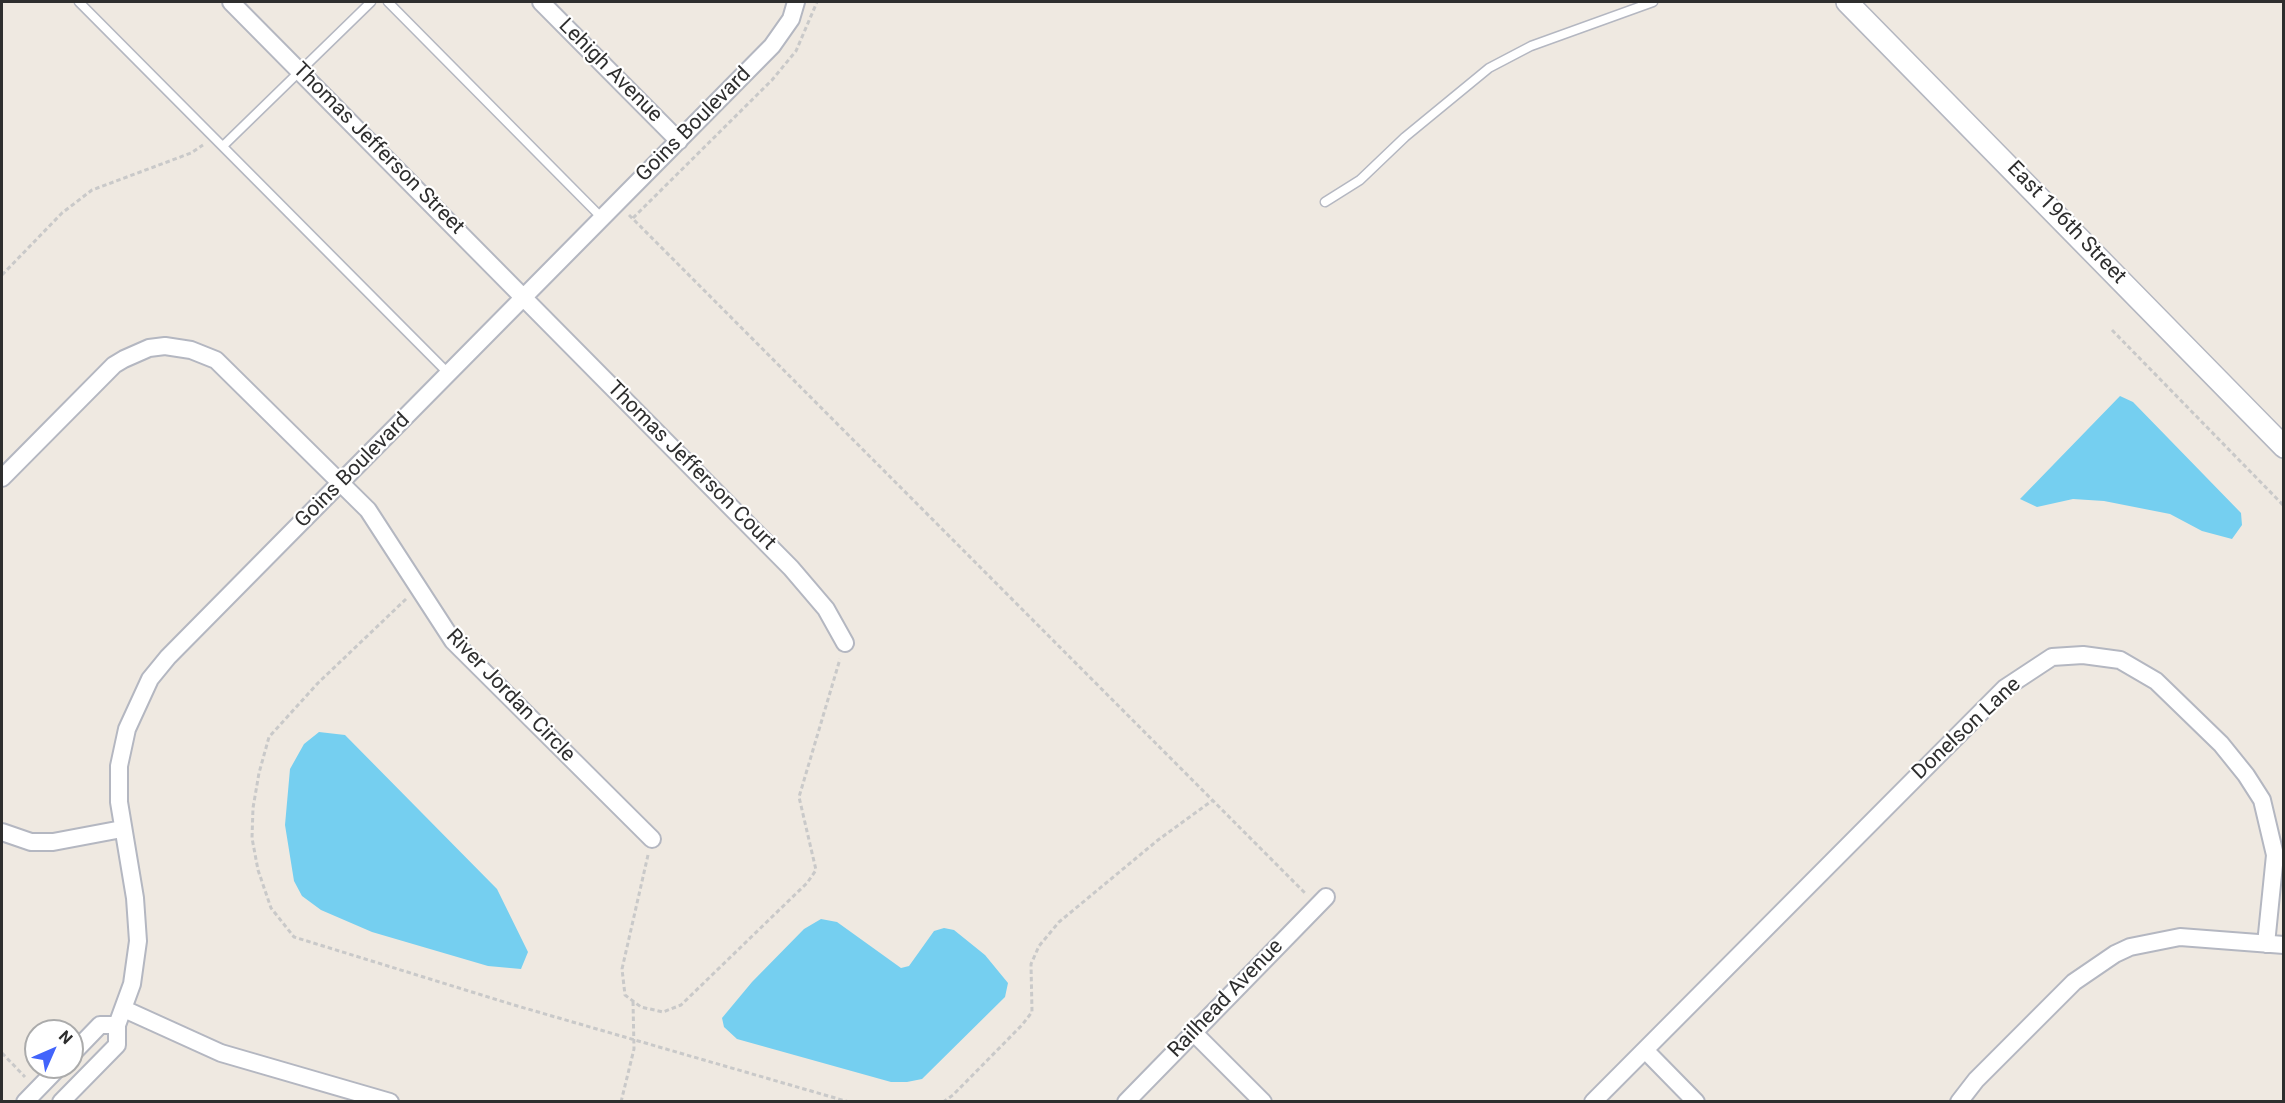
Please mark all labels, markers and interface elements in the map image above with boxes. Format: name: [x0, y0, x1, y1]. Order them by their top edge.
street label: Lehigh Avenue: [553, 14, 667, 128]
street label: Thomas Jefferson Street: [287, 58, 469, 240]
street label: Goins Boulevard: [631, 62, 757, 188]
street label: East 196th Street: [2001, 156, 2131, 290]
street label: Thomas Jefferson Court: [601, 376, 781, 556]
street label: Goins Boulevard: [290, 408, 416, 534]
street label: River Jordan Circle: [440, 624, 580, 768]
street label: Donelson Lane: [1908, 672, 2026, 786]
street label: Railhead Avenue: [1163, 935, 1289, 1063]
north arrow: [24, 1019, 84, 1079]
text: N: [55, 1027, 76, 1048]

